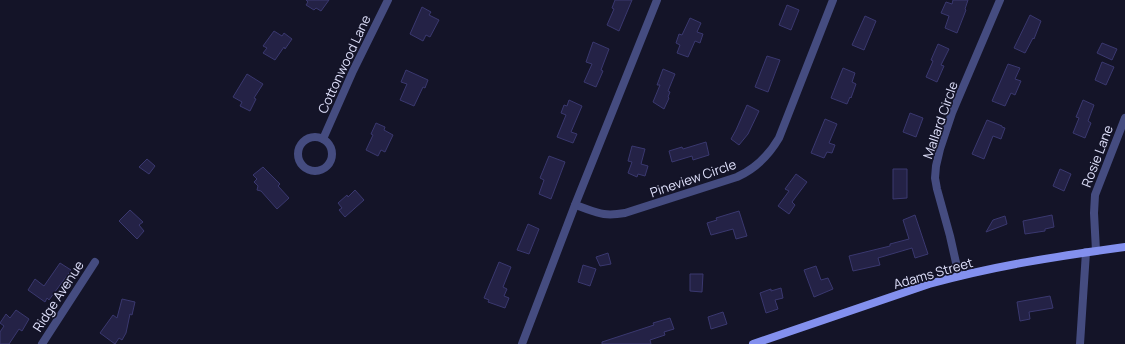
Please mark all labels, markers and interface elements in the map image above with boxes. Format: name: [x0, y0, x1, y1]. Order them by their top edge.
street label: Cottonwood Lane: [313, 12, 375, 116]
street label: Mallard Circle: [918, 78, 962, 161]
street label: Rosie Lane: [1077, 122, 1117, 190]
street label: Pineview Circle: [648, 155, 739, 201]
street label: Adams Street: [891, 253, 975, 293]
street label: Ridge Avenue: [28, 257, 88, 335]

